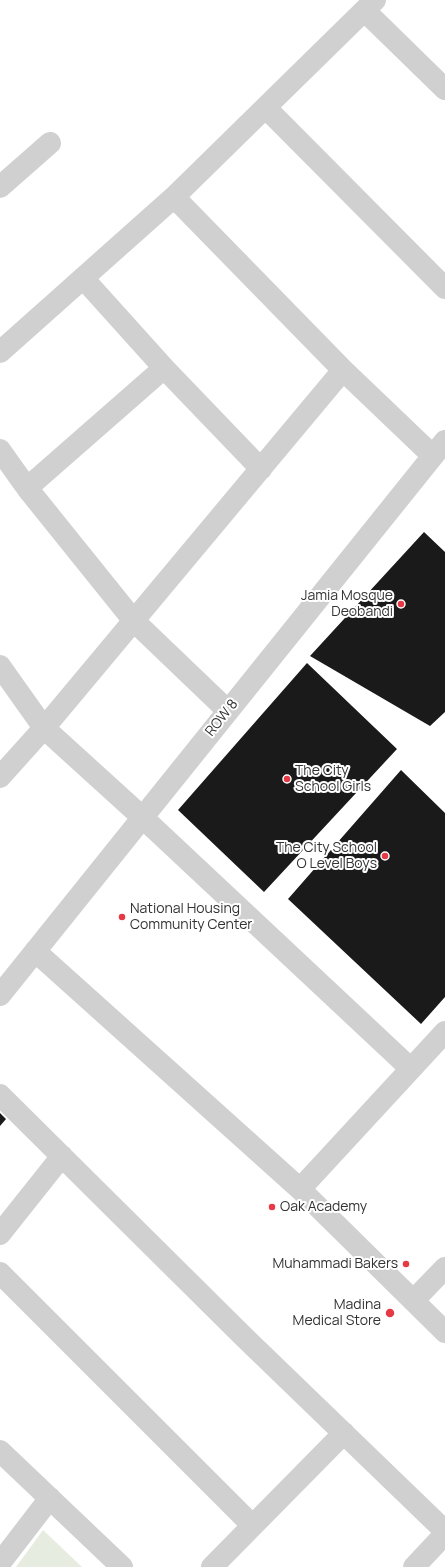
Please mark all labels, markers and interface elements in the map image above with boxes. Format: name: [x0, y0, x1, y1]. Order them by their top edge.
place label: Jamia Mosque Deobandi: [301, 588, 393, 620]
marker: Jamia Mosque Deobandi: [396, 599, 406, 609]
street label: ROW 8: [202, 696, 242, 740]
place label: The City School Girls: [295, 763, 371, 796]
marker: The City School Girls: [282, 774, 292, 784]
place label: The City School O Level Boys: [276, 840, 377, 872]
marker: The City School O Level Boys: [380, 851, 390, 861]
place label: National Housing Community Center: [130, 901, 252, 934]
marker: National Housing Community Center: [117, 912, 127, 922]
place label: Oak Academy: [280, 1199, 367, 1215]
marker: Oak Academy: [267, 1202, 277, 1212]
place label: Muhammadi Bakers: [272, 1256, 398, 1272]
marker: Muhammadi Bakers: [401, 1259, 411, 1269]
place label: Madina Medical Store: [293, 1297, 381, 1330]
marker: Madina Medical Store: [384, 1307, 396, 1319]

